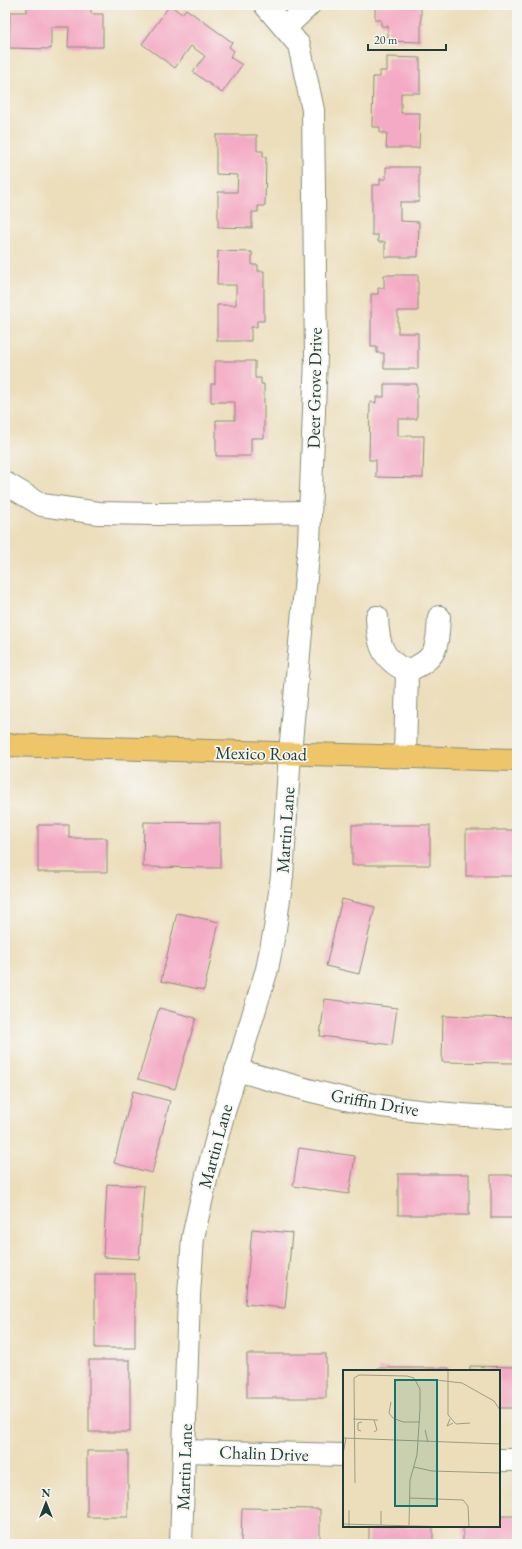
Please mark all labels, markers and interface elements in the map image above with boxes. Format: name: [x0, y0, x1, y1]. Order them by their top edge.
scale bar: [368, 26, 446, 52]
text: 20 m: [374, 32, 398, 48]
street label: Deer Grove Drive: [301, 327, 327, 449]
street label: Mexico Road: [215, 741, 308, 765]
street label: Martin Lane: [271, 786, 299, 874]
street label: Griffin Drive: [329, 1083, 421, 1121]
street label: Martin Lane: [193, 1101, 237, 1191]
inset map: [343, 1370, 500, 1527]
street label: Martin Lane: [171, 1423, 197, 1511]
street label: Chalin Drive: [219, 1440, 309, 1466]
north arrow: [26, 1483, 66, 1523]
text: N: [42, 1486, 51, 1500]

